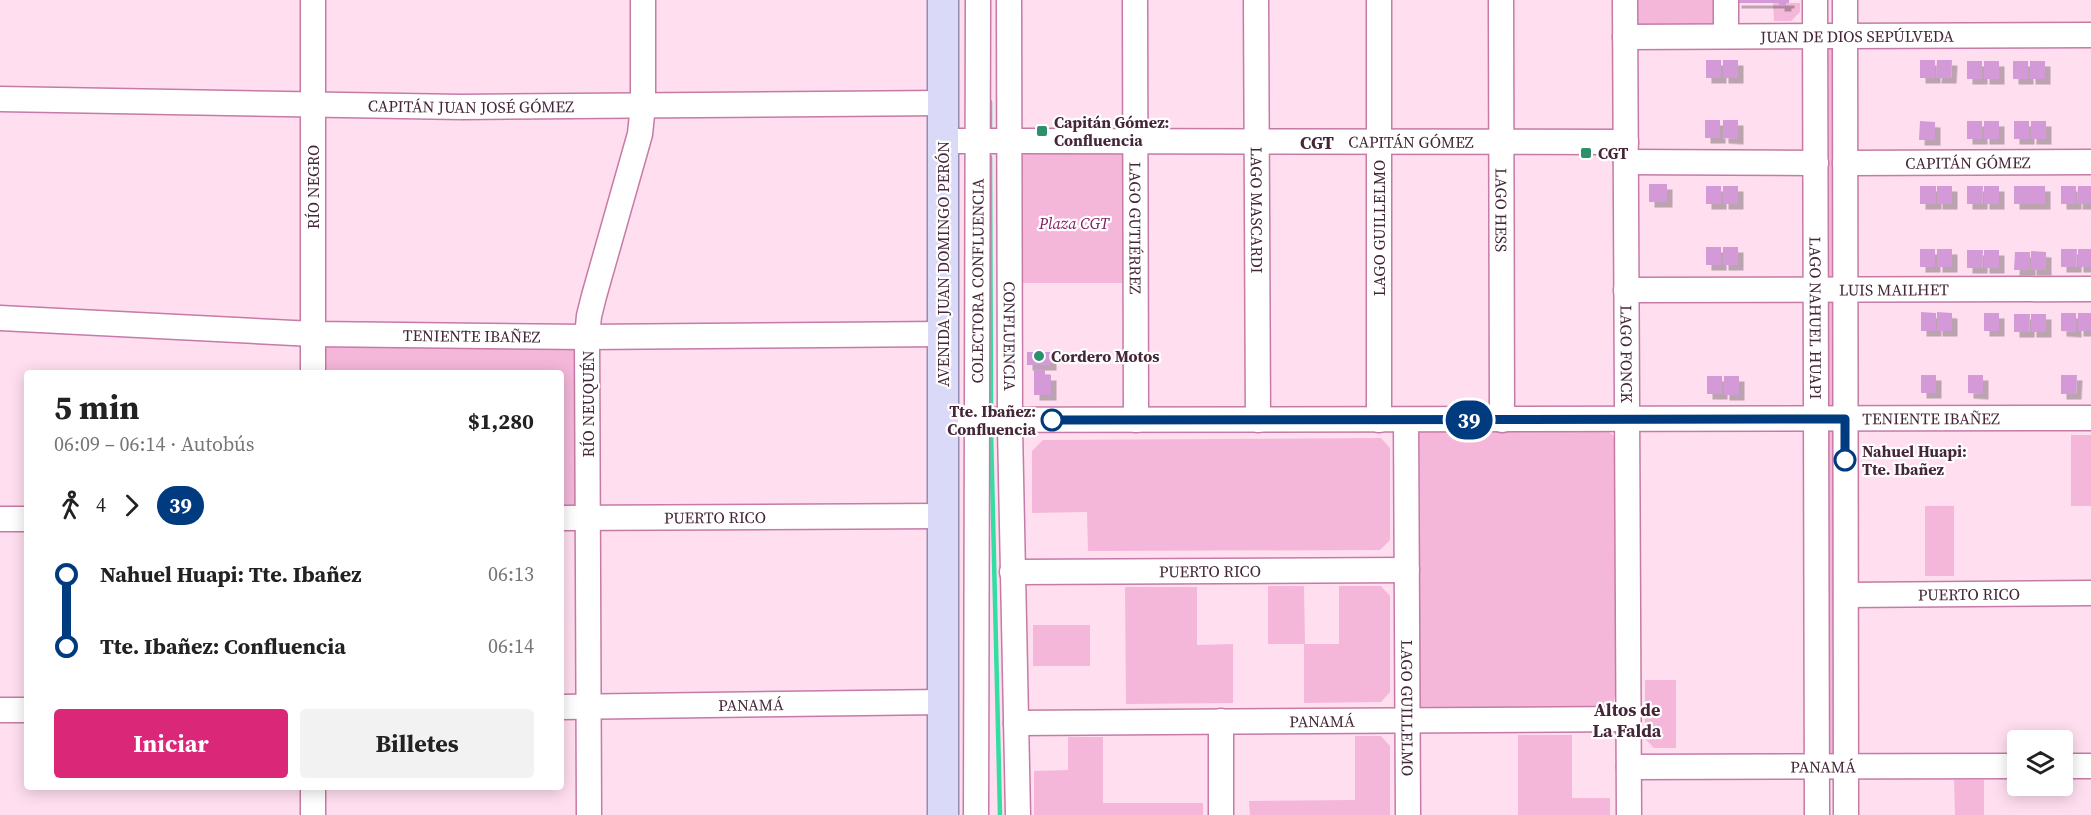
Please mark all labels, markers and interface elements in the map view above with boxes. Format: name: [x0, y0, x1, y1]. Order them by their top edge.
street label: JUAN DE DIOS SEPÚLVEDA: [1759, 25, 1954, 47]
street label: CAPITÁN JUAN JOSÉ GÓMEZ: [368, 94, 574, 118]
place label: Capitán Gómez: Confluencia: [1054, 111, 1169, 151]
marker: Capitán Gómez: Confluencia: [1035, 124, 1049, 138]
district label: CGT: [1300, 130, 1335, 155]
street label: CAPITÁN GÓMEZ: [1348, 131, 1474, 153]
street label: AVENIDA JUAN DOMINGO PERÓN: [932, 141, 954, 387]
place label: CGT: [1598, 142, 1628, 164]
street label: RÍO NEGRO: [302, 145, 324, 229]
marker: CGT: [1579, 146, 1593, 160]
street label: LAGO MASCARDI: [1246, 147, 1268, 274]
street label: CAPITÁN GÓMEZ: [1905, 151, 2031, 174]
street label: LAGO GUILLELMO: [1368, 160, 1390, 296]
street label: LAGO GUTIÉRREZ: [1124, 162, 1147, 294]
street label: LAGO HESS: [1490, 168, 1513, 252]
street label: COLECTORA CONFLUENCIA: [966, 178, 989, 384]
park label: Plaza CGT: [1038, 212, 1110, 234]
street label: LAGO NAHUEL HUAPI: [1805, 237, 1827, 399]
street label: LUIS MAILHET: [1839, 278, 1949, 301]
street label: CONFLUENCIA: [999, 281, 1021, 391]
street label: LAGO FONCK: [1615, 305, 1638, 403]
street label: TENIENTE IBAÑEZ: [403, 324, 541, 347]
place label: Cordero Motos: [1051, 345, 1160, 367]
marker: Cordero Motos: [1032, 349, 1046, 363]
street label: RÍO NEUQUÉN: [577, 350, 599, 457]
text: 5 min: [54, 385, 140, 430]
place label: Tte. Ibañez: Confluencia: [947, 400, 1036, 440]
line badge: 39: [1442, 400, 1496, 440]
text: $1,280: [468, 406, 534, 436]
text: 39: [1458, 406, 1480, 435]
street label: TENIENTE IBAÑEZ: [1862, 407, 2000, 429]
marker: Tte. Ibañez: Confluencia: [1041, 409, 1063, 431]
text: 06:09 – 06:14 · Autobús: [54, 430, 254, 458]
place label: Nahuel Huapi: Tte. Ibañez: [1862, 440, 1967, 480]
marker: Nahuel Huapi: Tte. Ibañez: [1834, 449, 1856, 471]
icon: walk: [54, 489, 87, 522]
icon: forward: [115, 489, 148, 522]
text: 4: [96, 491, 106, 519]
text: 39: [169, 491, 192, 520]
street label: PUERTO RICO: [664, 506, 766, 528]
text: Nahuel Huapi: Tte. Ibañez: [100, 559, 362, 589]
text: 06:13: [488, 560, 534, 588]
street label: PUERTO RICO: [1159, 560, 1261, 582]
street label: PUERTO RICO: [1918, 583, 2020, 605]
text: Tte. Ibañez: Confluencia: [100, 631, 346, 661]
text: 06:14: [488, 632, 534, 660]
street label: LAGO GUILLELMO: [1396, 640, 1419, 776]
street label: PANAMÁ: [718, 693, 784, 716]
district label: Altos de La Falda: [1593, 697, 1662, 743]
button: Iniciar: [54, 709, 288, 778]
button: Billetes: [300, 709, 534, 778]
street label: PANAMÁ: [1289, 710, 1355, 732]
map controls: [2007, 730, 2073, 796]
button: layers: [2007, 730, 2073, 796]
street label: PANAMÁ: [1790, 755, 1856, 778]

